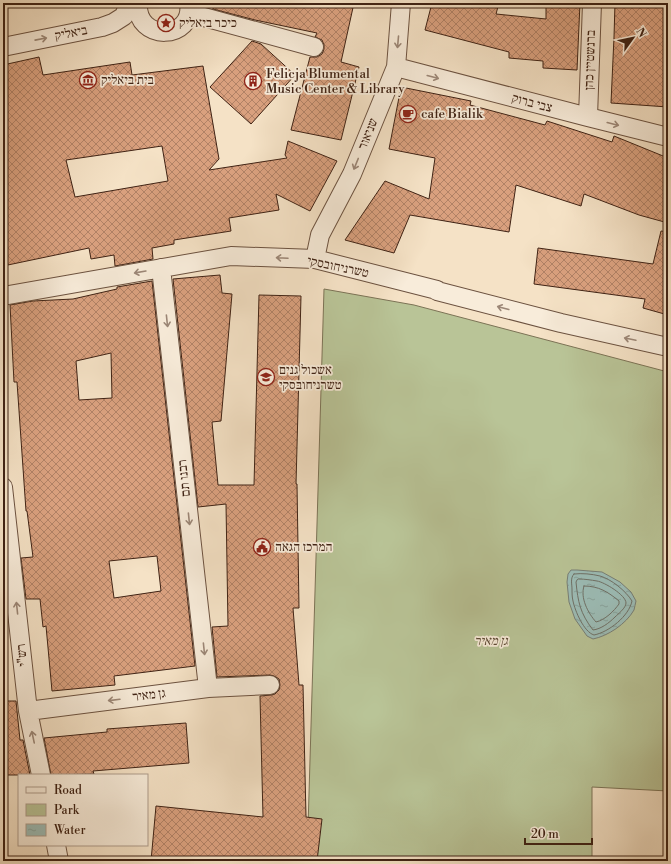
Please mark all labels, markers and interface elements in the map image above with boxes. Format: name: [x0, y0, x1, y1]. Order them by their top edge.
place icon: כיכר ביאליק: [156, 13, 176, 33]
place label: כיכר ביאליק: [179, 15, 237, 31]
north arrow: [613, 18, 653, 58]
street label: ביאליק: [53, 22, 89, 44]
text: N: [632, 26, 649, 41]
street label: ברנשטיין כהן: [581, 29, 599, 91]
one-way arrow: [34, 35, 47, 43]
one-way arrow: [394, 35, 401, 48]
place label: Felicja Blumental Music Center & Library: [266, 66, 405, 97]
museum icon: בית ביאליק: [78, 70, 98, 90]
building icon: Felicja Blumental Music Center & Library: [243, 71, 263, 91]
place label: בית ביאליק: [101, 72, 154, 88]
one-way arrow: [427, 74, 440, 81]
street label: צבי ברוק: [510, 90, 554, 116]
cafe icon: cafe Bialik: [398, 104, 418, 124]
place label: cafe Bialik: [421, 106, 484, 122]
street label: שניאור: [354, 116, 382, 152]
one-way arrow: [607, 120, 620, 128]
one-way arrow: [351, 157, 359, 169]
street label: טשרניחובסקי: [306, 253, 370, 281]
one-way arrow: [276, 254, 289, 261]
one-way arrow: [134, 268, 147, 276]
one-way arrow: [497, 304, 510, 312]
one-way arrow: [163, 314, 170, 327]
one-way arrow: [624, 334, 637, 342]
place label: אשכול גנים טשרניחובסקי: [279, 362, 342, 393]
school or university icon: אשכול גנים טשרניחובסקי: [256, 367, 276, 387]
street label: רבנו תם: [174, 459, 194, 497]
one-way arrow: [185, 513, 193, 526]
public building icon: המרכז הגאה: [252, 537, 272, 557]
place label: המרכז הגאה: [275, 539, 332, 555]
one-way arrow: [13, 602, 20, 615]
park label: גן מאיר: [474, 633, 508, 649]
one-way arrow: [200, 642, 207, 655]
street label: רש"י: [13, 643, 31, 667]
street label: גן מאיר: [131, 685, 167, 705]
one-way arrow: [108, 696, 121, 704]
one-way arrow: [29, 731, 37, 744]
legend: [18, 774, 148, 846]
text: Road: [54, 783, 82, 798]
text: Park: [54, 803, 80, 818]
scale bar: [525, 820, 592, 846]
text: Water: [53, 823, 86, 838]
text: 20 m: [531, 827, 559, 842]

